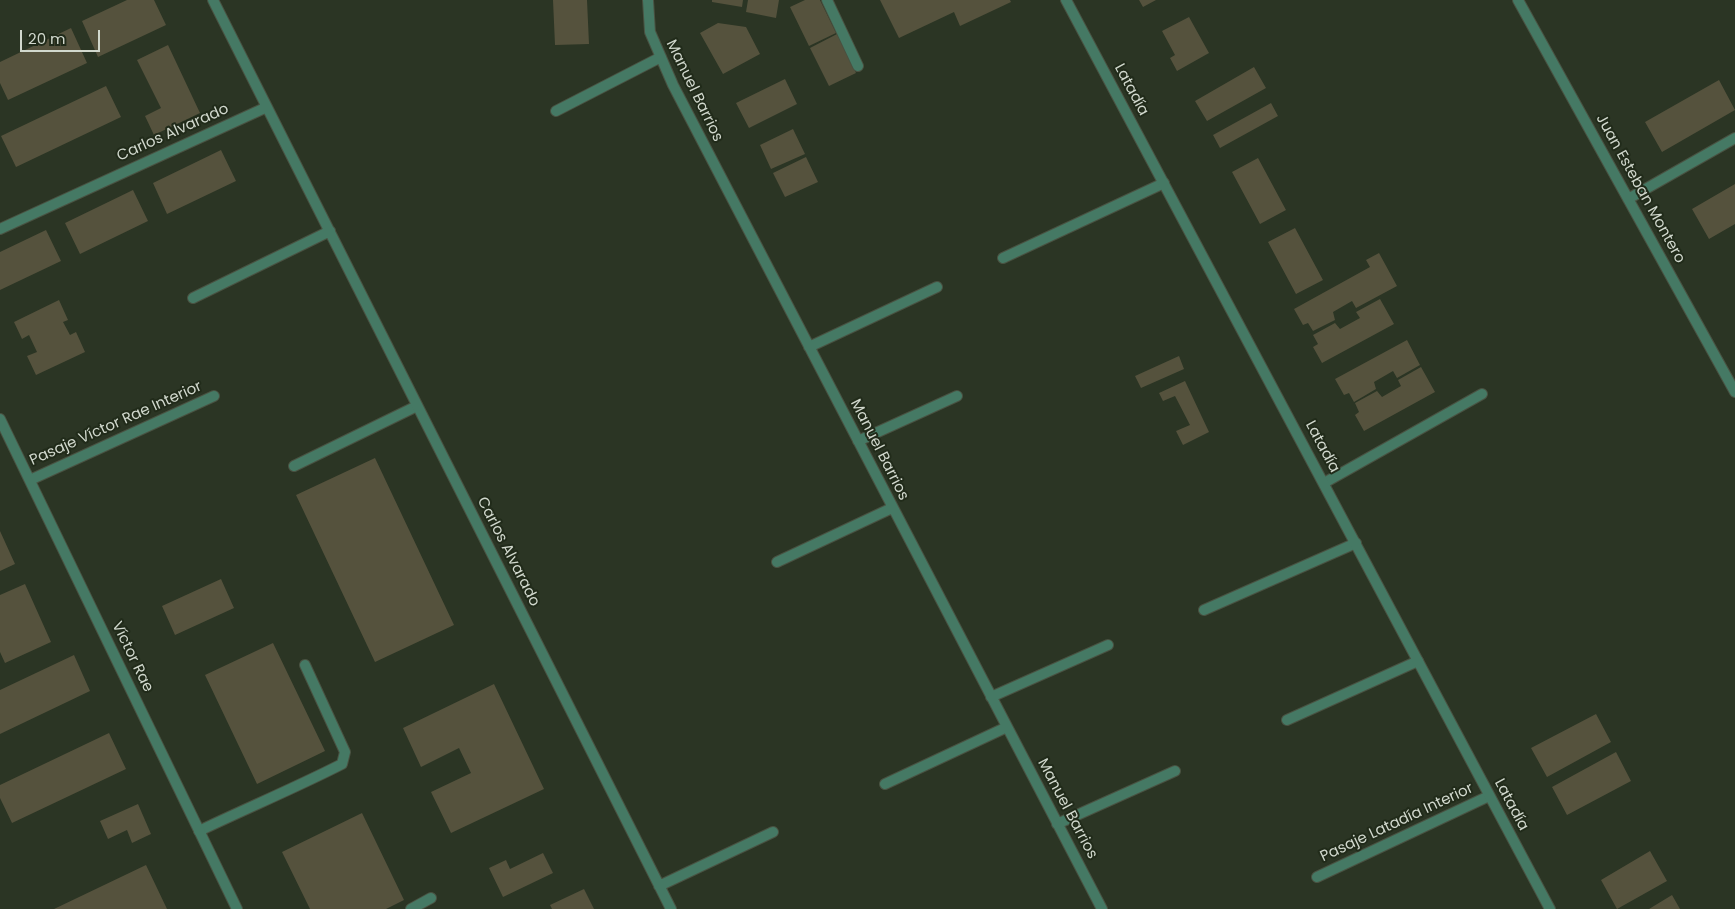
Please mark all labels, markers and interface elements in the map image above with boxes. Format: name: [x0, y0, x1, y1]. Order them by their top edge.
scale bar: [22, 20, 102, 52]
text: 20 m: [28, 28, 66, 49]
street label: Manuel Barrios: [662, 37, 726, 145]
street label: Latadía: [1110, 61, 1152, 119]
street label: Carlos Alvarado: [114, 100, 232, 166]
street label: Juan Esteban Montero: [1592, 111, 1688, 267]
street label: Pasaje Víctor Rae Interior: [27, 378, 205, 470]
street label: Manuel Barrios: [846, 397, 912, 503]
street label: Latadía: [1301, 418, 1343, 476]
street label: Carlos Alvarado: [473, 494, 543, 610]
street label: Víctor Rae: [107, 619, 157, 695]
street label: Manuel Barrios: [1033, 756, 1101, 862]
street label: Latadía: [1490, 776, 1532, 834]
street label: Pasaje Latadía Interior: [1318, 780, 1476, 866]

